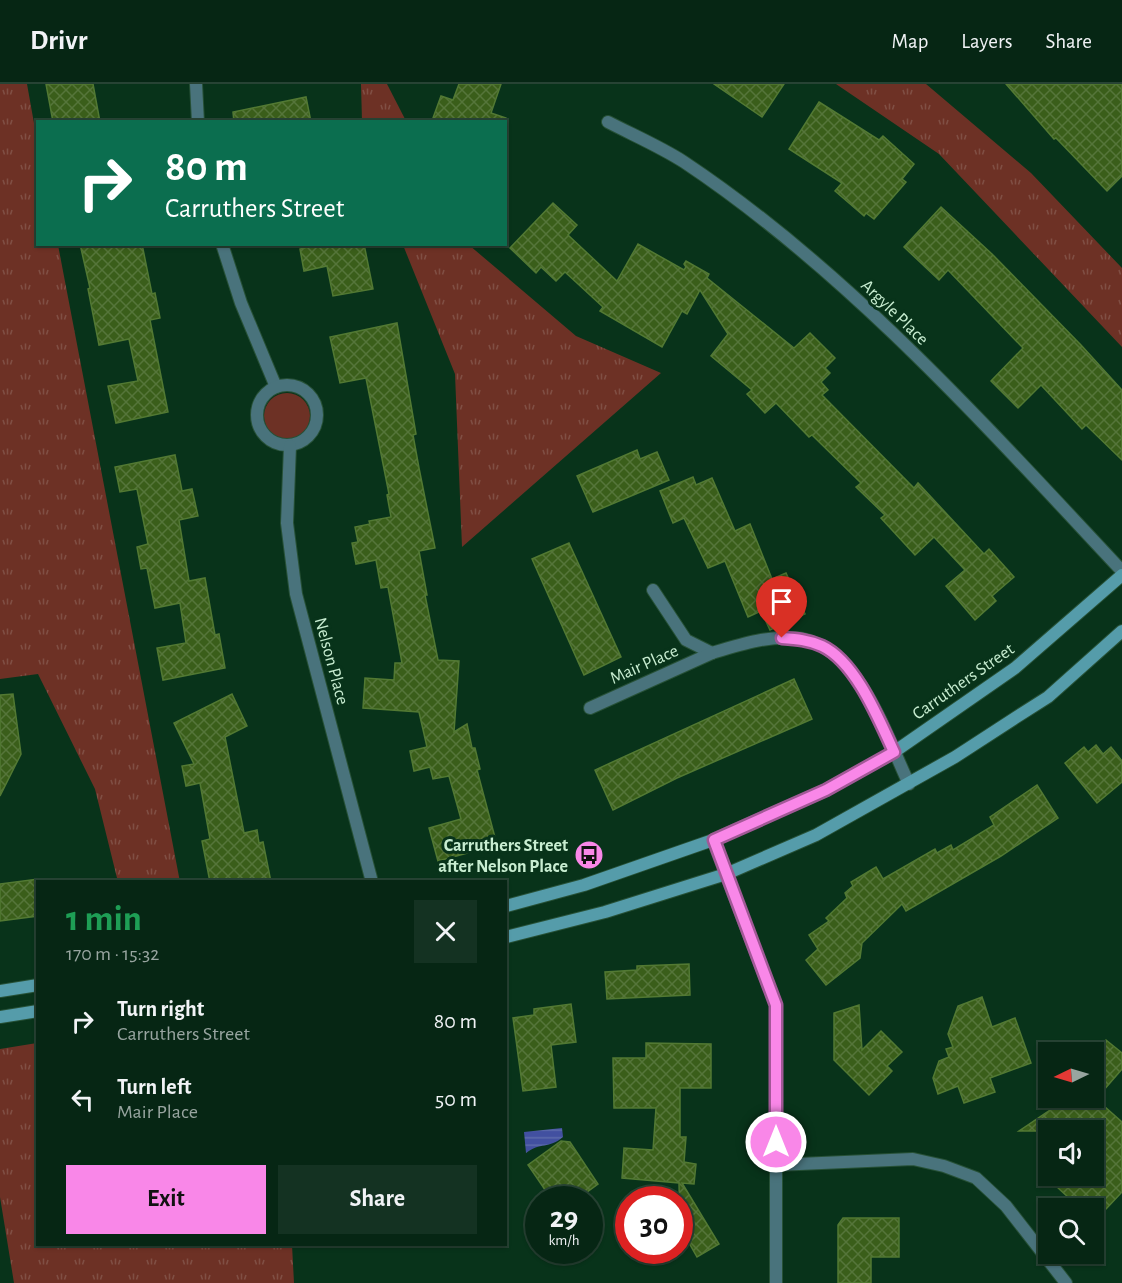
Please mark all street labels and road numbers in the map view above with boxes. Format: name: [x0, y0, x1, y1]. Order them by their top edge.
street label: Argyle Place: [857, 277, 931, 349]
street label: Nelson Place: [311, 616, 351, 707]
street label: Carruthers Street: [909, 640, 1018, 723]
street label: Mair Place: [607, 642, 681, 688]

